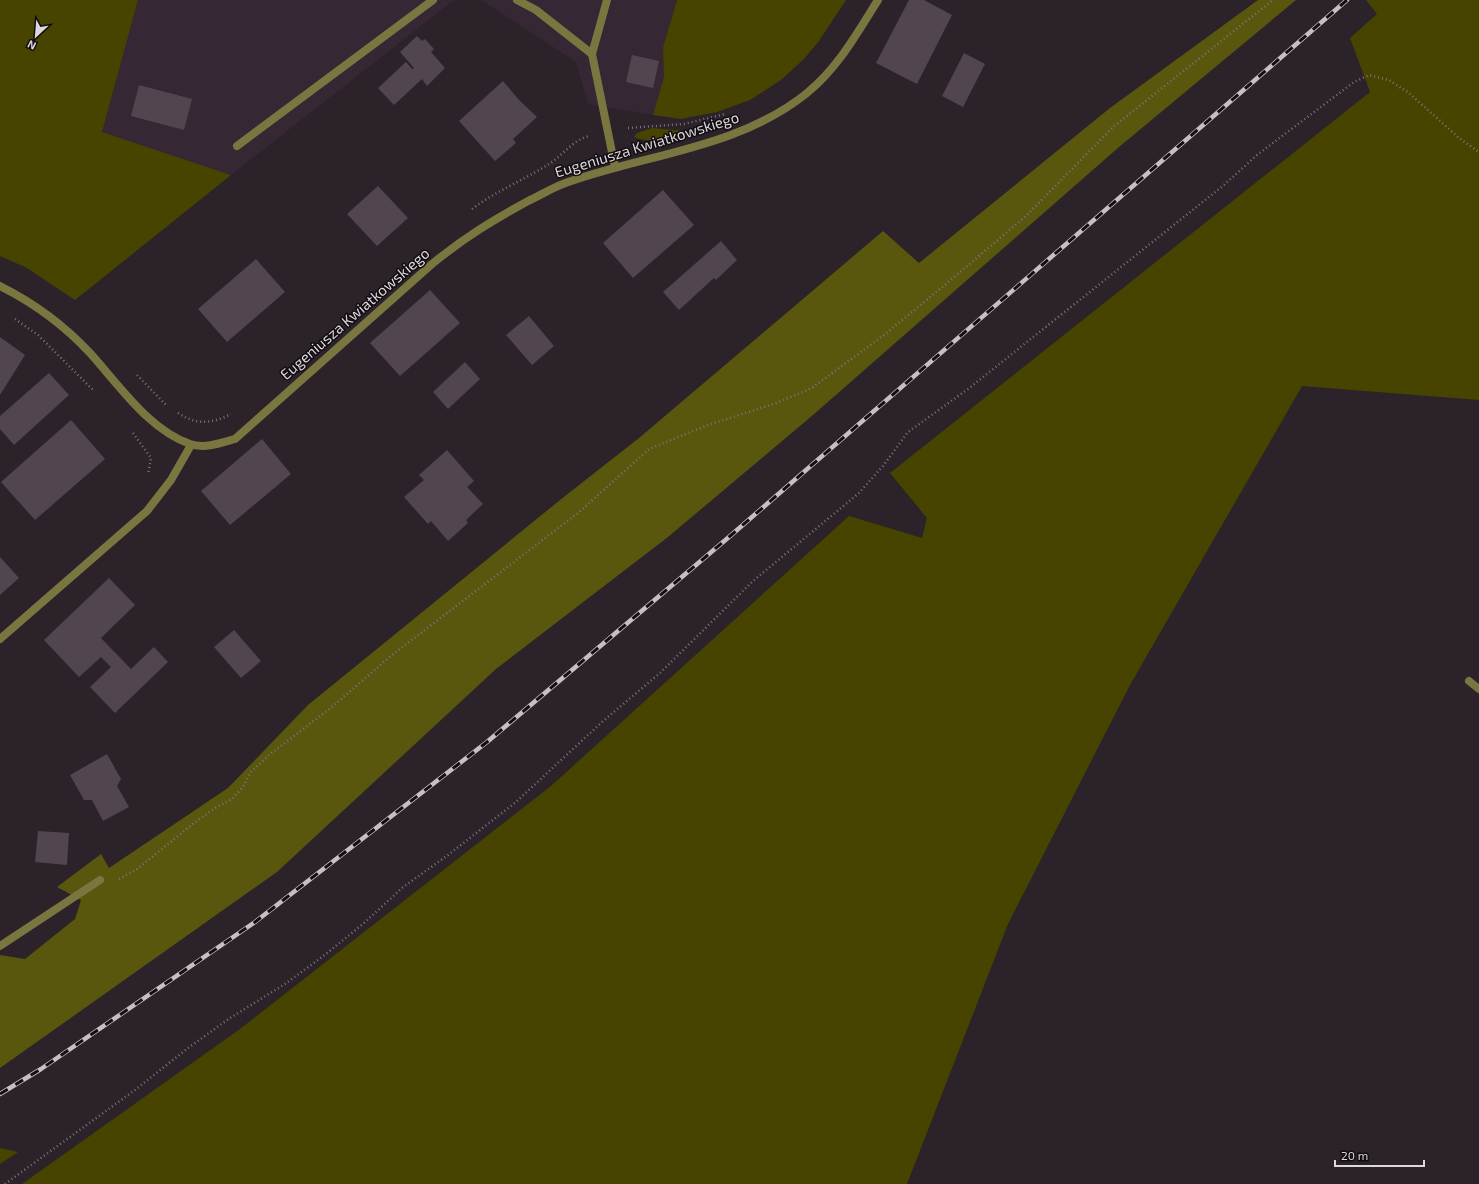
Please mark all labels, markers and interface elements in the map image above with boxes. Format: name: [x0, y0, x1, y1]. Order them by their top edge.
north arrow: [16, 16, 56, 56]
text: N: [25, 38, 38, 53]
street label: Eugeniusza Kwiatkowskiego: [552, 107, 741, 181]
street label: Eugeniusza Kwiatkowskiego: [276, 244, 433, 383]
scale bar: [1335, 1142, 1424, 1168]
text: 20 m: [1341, 1148, 1368, 1162]

